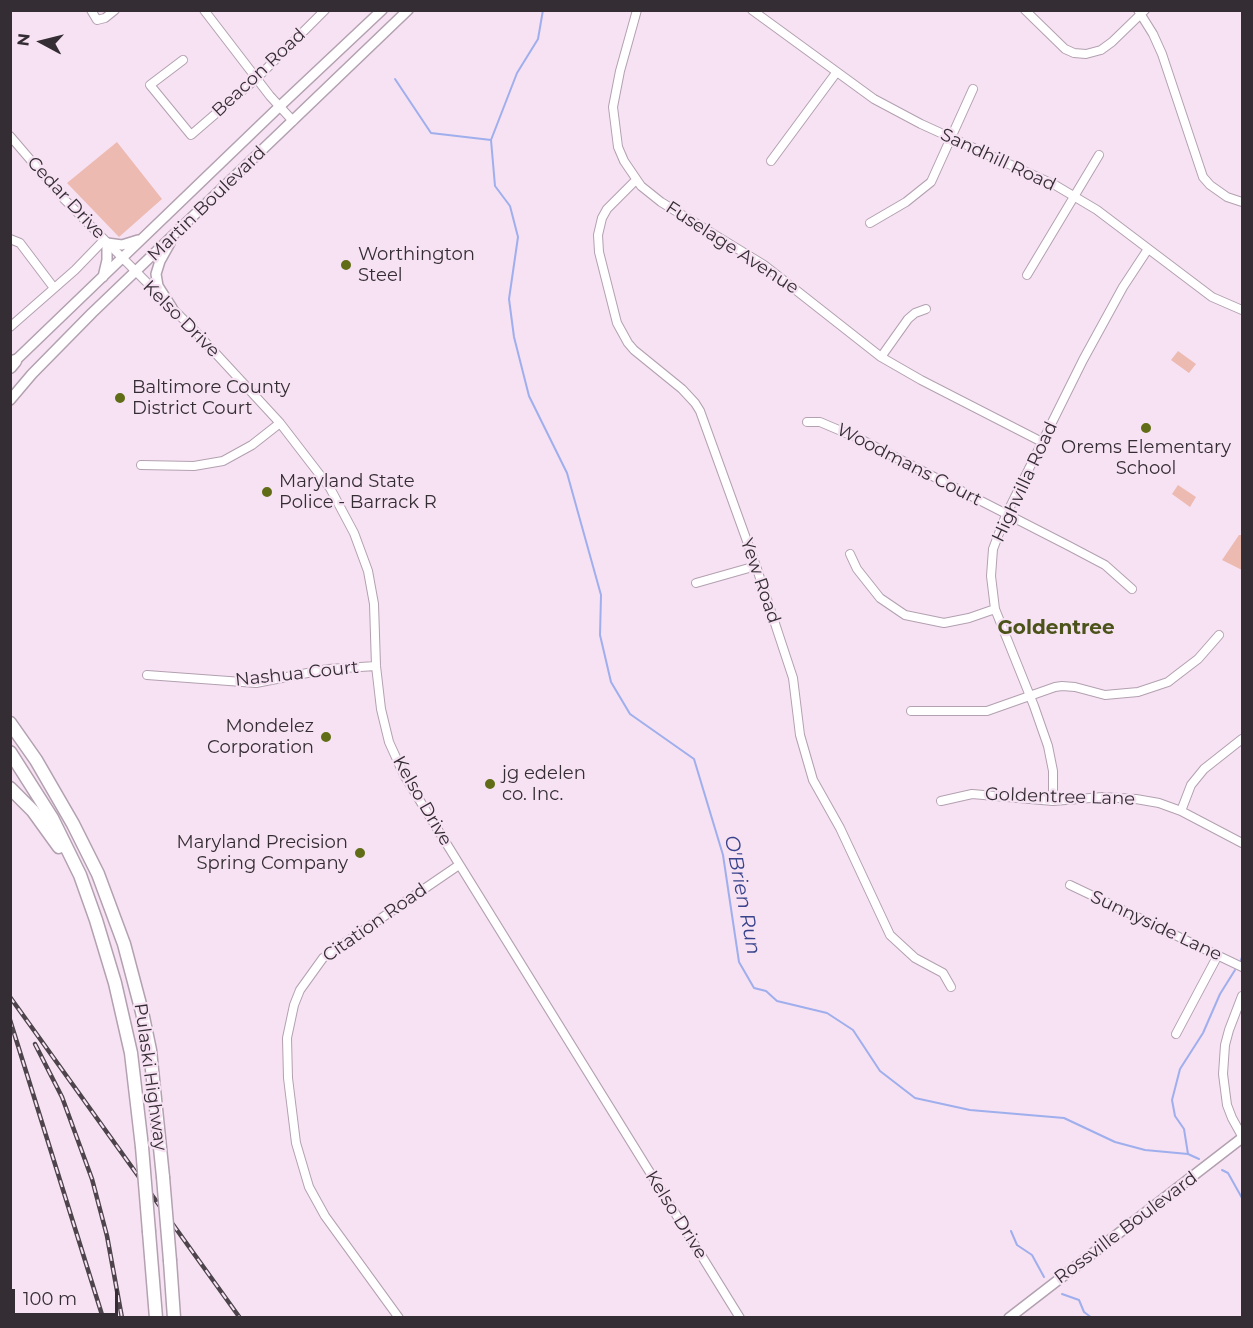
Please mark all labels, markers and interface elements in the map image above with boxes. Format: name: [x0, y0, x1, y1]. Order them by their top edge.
north arrow: [12, 12, 72, 72]
street label: Beacon Road: [208, 24, 310, 122]
text: N: [13, 32, 34, 47]
street label: Sandhill Road: [937, 124, 1059, 196]
street label: Martin Boulevard: [143, 142, 271, 266]
street label: Cedar Drive: [22, 152, 110, 244]
street label: Fuselage Avenue: [661, 197, 803, 299]
place label: Worthington Steel: [358, 244, 475, 286]
marker: Worthington Steel: [339, 258, 353, 272]
street label: Kelso Drive: [138, 276, 224, 362]
place label: Baltimore County District Court: [132, 377, 290, 420]
marker: Baltimore County District Court: [113, 391, 127, 405]
street label: Highvilla Road: [988, 418, 1062, 546]
street label: Woodmans Court: [833, 419, 985, 511]
marker: Orems Elementary School: [1139, 421, 1153, 435]
place label: Orems Elementary School: [1061, 437, 1231, 480]
place label: Maryland State Police - Barrack R: [279, 471, 437, 514]
marker: Maryland State Police - Barrack R: [260, 485, 274, 499]
street label: Yew Road: [735, 536, 785, 626]
district label: Goldentree: [997, 616, 1115, 640]
street label: Nashua Court: [234, 657, 360, 691]
place label: Mondelez Corporation: [207, 716, 314, 758]
marker: Mondelez Corporation: [319, 730, 333, 744]
street label: Kelso Drive: [388, 752, 456, 850]
place label: jg edelen co. Inc.: [502, 763, 586, 806]
marker: jg edelen co. Inc.: [483, 777, 497, 791]
street label: Goldentree Lane: [985, 784, 1135, 810]
place label: Maryland Precision Spring Company: [176, 832, 348, 874]
water label: O'Brien Run: [719, 833, 765, 957]
marker: Maryland Precision Spring Company: [353, 846, 367, 860]
street label: Citation Road: [319, 879, 431, 967]
street label: Sunnyside Lane: [1087, 886, 1225, 966]
street label: Pulaski Highway: [129, 1002, 171, 1152]
street label: Kelso Drive: [640, 1167, 712, 1263]
street label: Rossville Boulevard: [1050, 1167, 1202, 1289]
scale bar: [15, 1277, 122, 1315]
text: 100 m: [23, 1288, 77, 1310]

